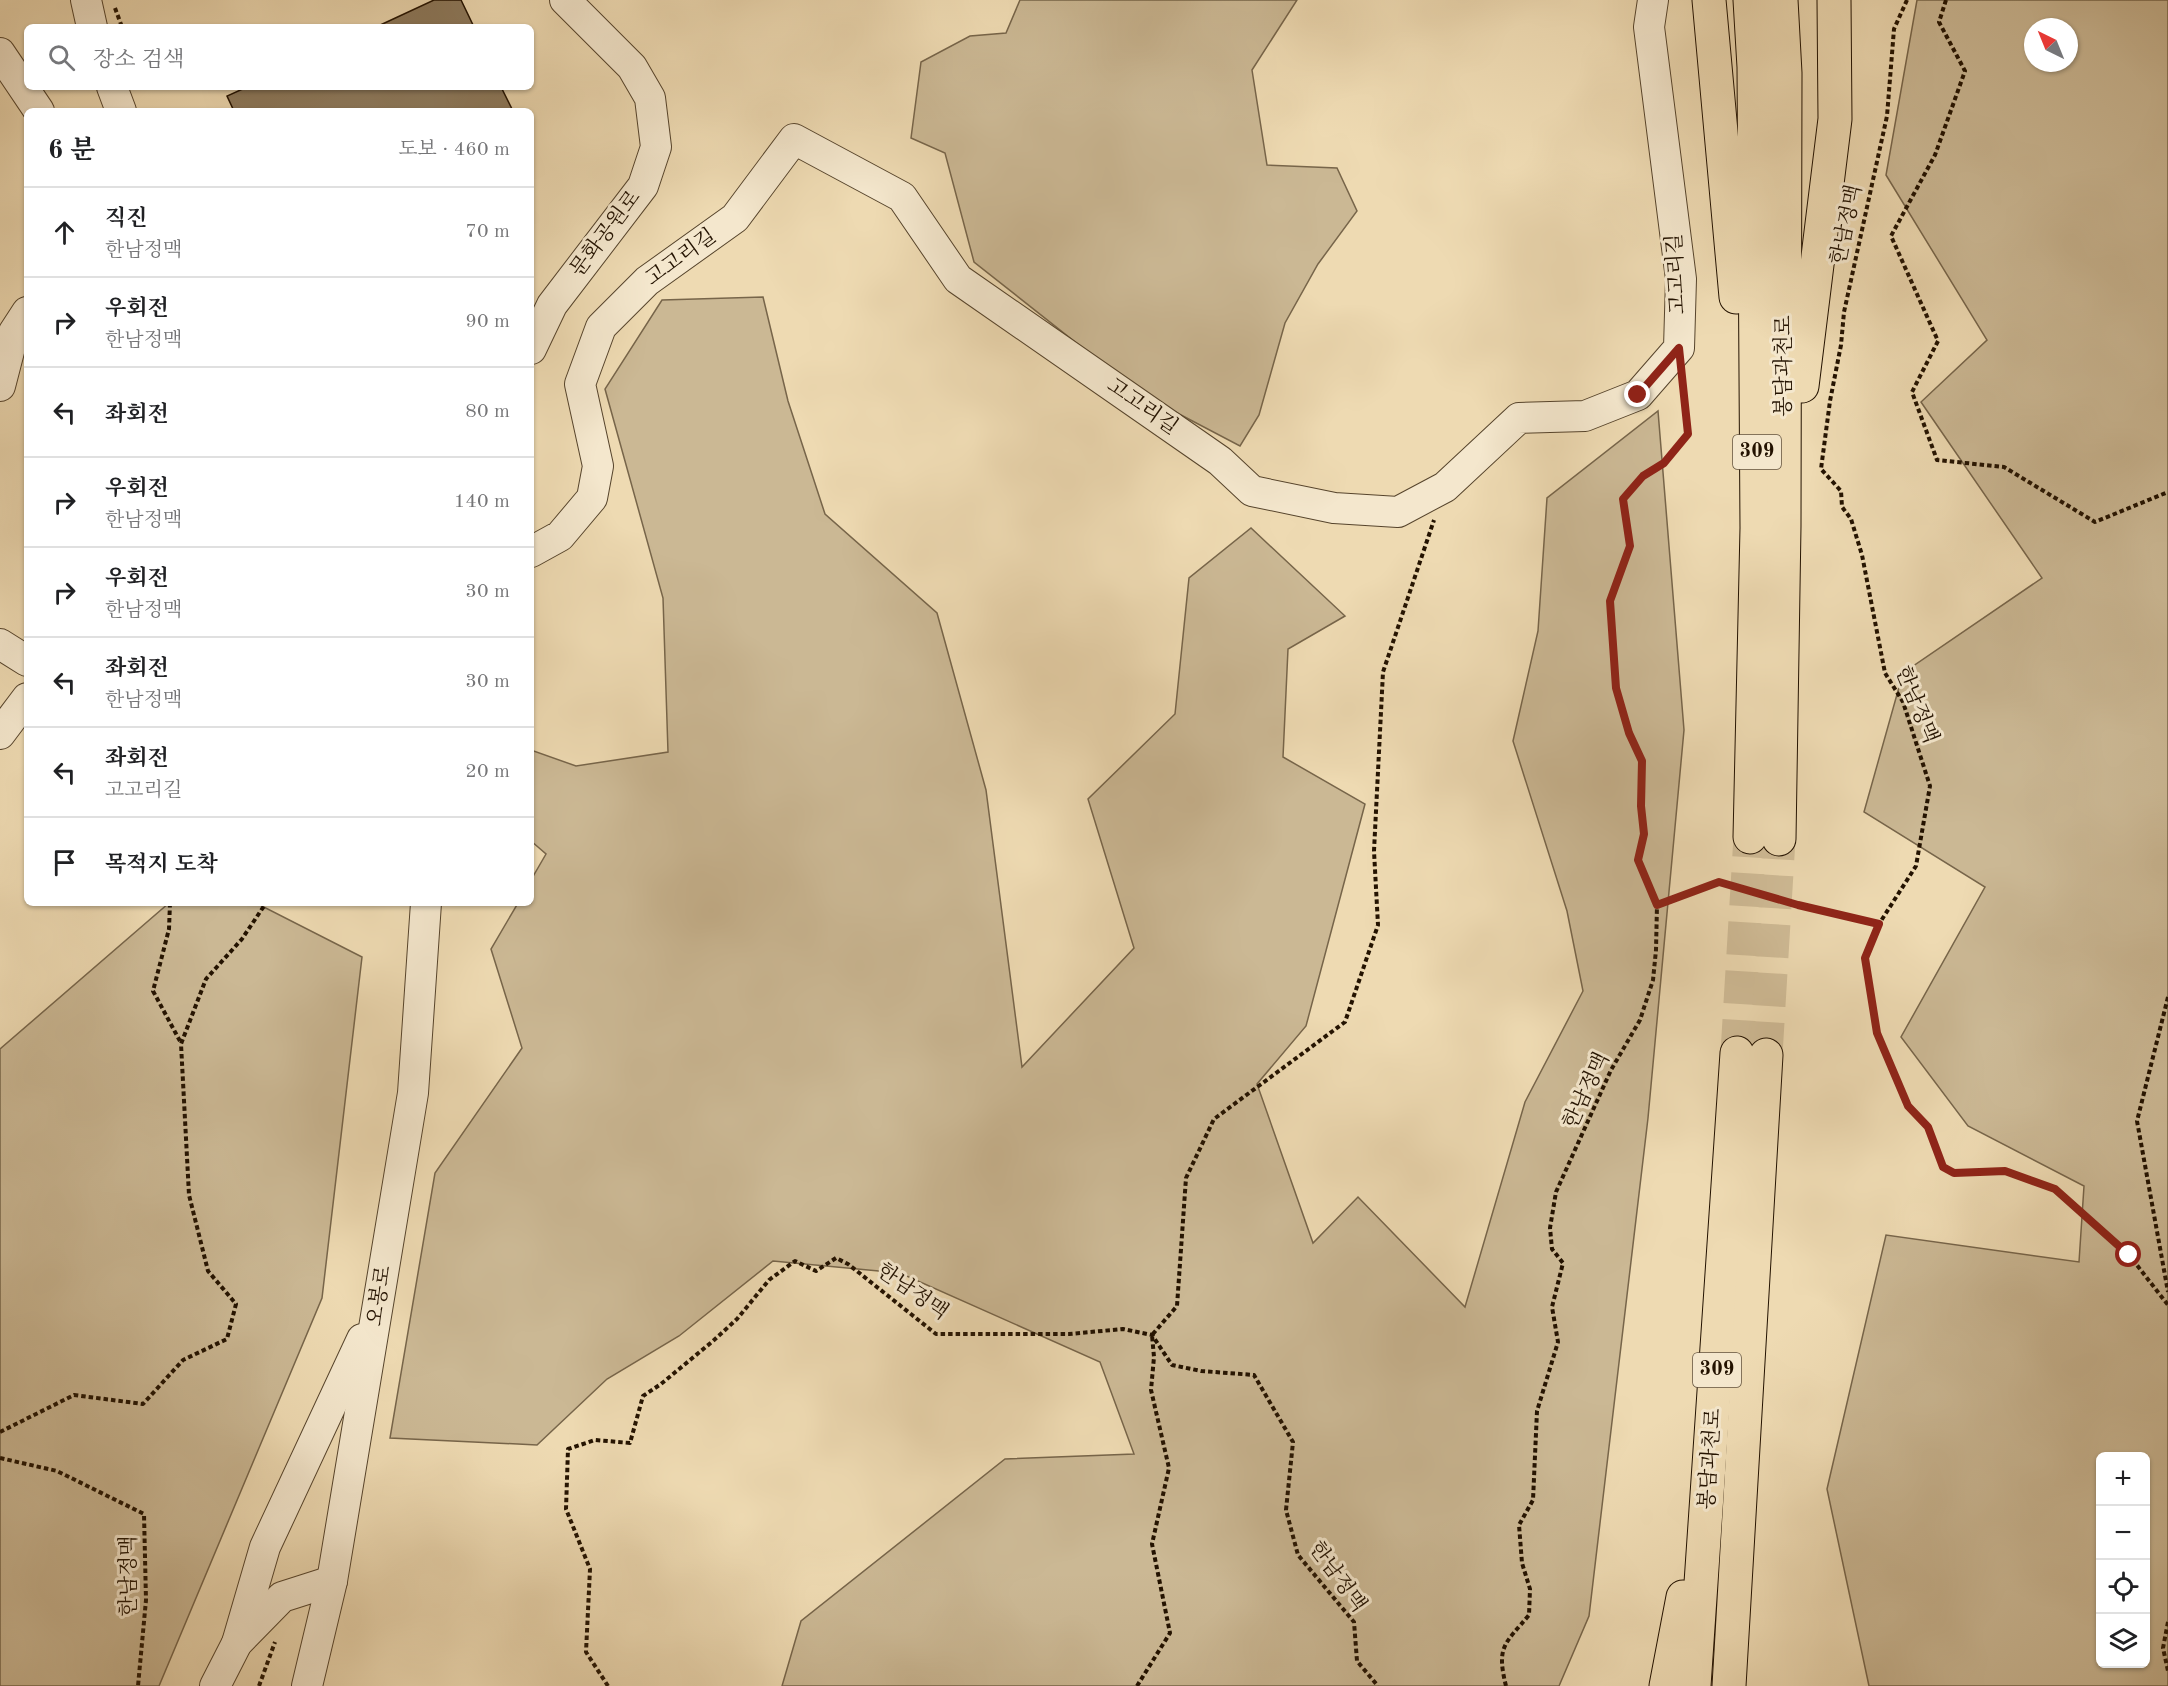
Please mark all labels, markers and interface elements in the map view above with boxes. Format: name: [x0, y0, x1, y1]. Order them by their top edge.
north arrow: [2024, 18, 2078, 72]
search box: [24, 24, 534, 90]
icon: search: [45, 41, 78, 74]
text: 장소 검색: [93, 49, 184, 71]
text: 6 분: [48, 138, 95, 164]
text: 도보 · 460 m: [398, 140, 510, 160]
street label: 한남정맥: [1826, 183, 1866, 267]
street label: 문화공원로: [565, 186, 645, 281]
text: 직진: [105, 208, 148, 230]
icon: ahead: [48, 216, 81, 249]
text: 70 m: [465, 222, 510, 242]
street label: 고고리길: [641, 224, 720, 290]
street label: 고고리길: [1662, 233, 1690, 315]
text: 한남정맥: [105, 241, 182, 261]
text: 우회전: [105, 298, 169, 320]
icon: right: [48, 306, 81, 339]
text: 90 m: [465, 312, 510, 332]
street label: 봉담과천로: [1771, 315, 1795, 417]
text: 한남정맥: [105, 331, 182, 351]
street label: 고고리길: [1103, 373, 1182, 439]
route end: [1624, 381, 1650, 407]
icon: left: [48, 396, 81, 429]
text: 80 m: [465, 402, 510, 422]
text: 좌회전: [105, 404, 169, 426]
road number: 309: [1733, 435, 1781, 469]
text: 우회전: [105, 478, 169, 500]
icon: right: [48, 486, 81, 519]
text: 140 m: [454, 492, 510, 512]
text: 한남정맥: [105, 511, 182, 531]
text: 우회전: [105, 568, 169, 590]
icon: right: [48, 576, 81, 609]
text: 30 m: [465, 582, 510, 602]
text: 한남정맥: [105, 601, 182, 621]
text: 좌회전: [105, 658, 169, 680]
street label: 한남정맥: [1891, 663, 1943, 747]
icon: left: [48, 666, 81, 699]
text: 30 m: [465, 672, 510, 692]
text: 한남정맥: [105, 691, 182, 711]
text: 좌회전: [105, 748, 169, 770]
icon: left: [48, 756, 81, 789]
text: 20 m: [465, 762, 510, 782]
text: 고고리길: [105, 781, 182, 801]
icon: arrive: [48, 846, 81, 879]
text: 목적지 도착: [105, 854, 217, 876]
street label: 한남정맥: [1559, 1049, 1614, 1132]
route start: [2115, 1241, 2141, 1267]
street label: 한남정맥: [873, 1258, 952, 1324]
street label: 오봉로: [362, 1264, 395, 1328]
road number: 309: [1693, 1353, 1741, 1387]
street label: 봉담과천로: [1694, 1407, 1725, 1510]
map controls: [2096, 1452, 2150, 1668]
button: +: [2096, 1452, 2150, 1506]
button: −: [2096, 1506, 2150, 1560]
street label: 한남정맥: [117, 1535, 140, 1617]
street label: 한남정맥: [1305, 1537, 1371, 1616]
button: locate: [2096, 1560, 2150, 1614]
button: layers: [2096, 1614, 2150, 1668]

